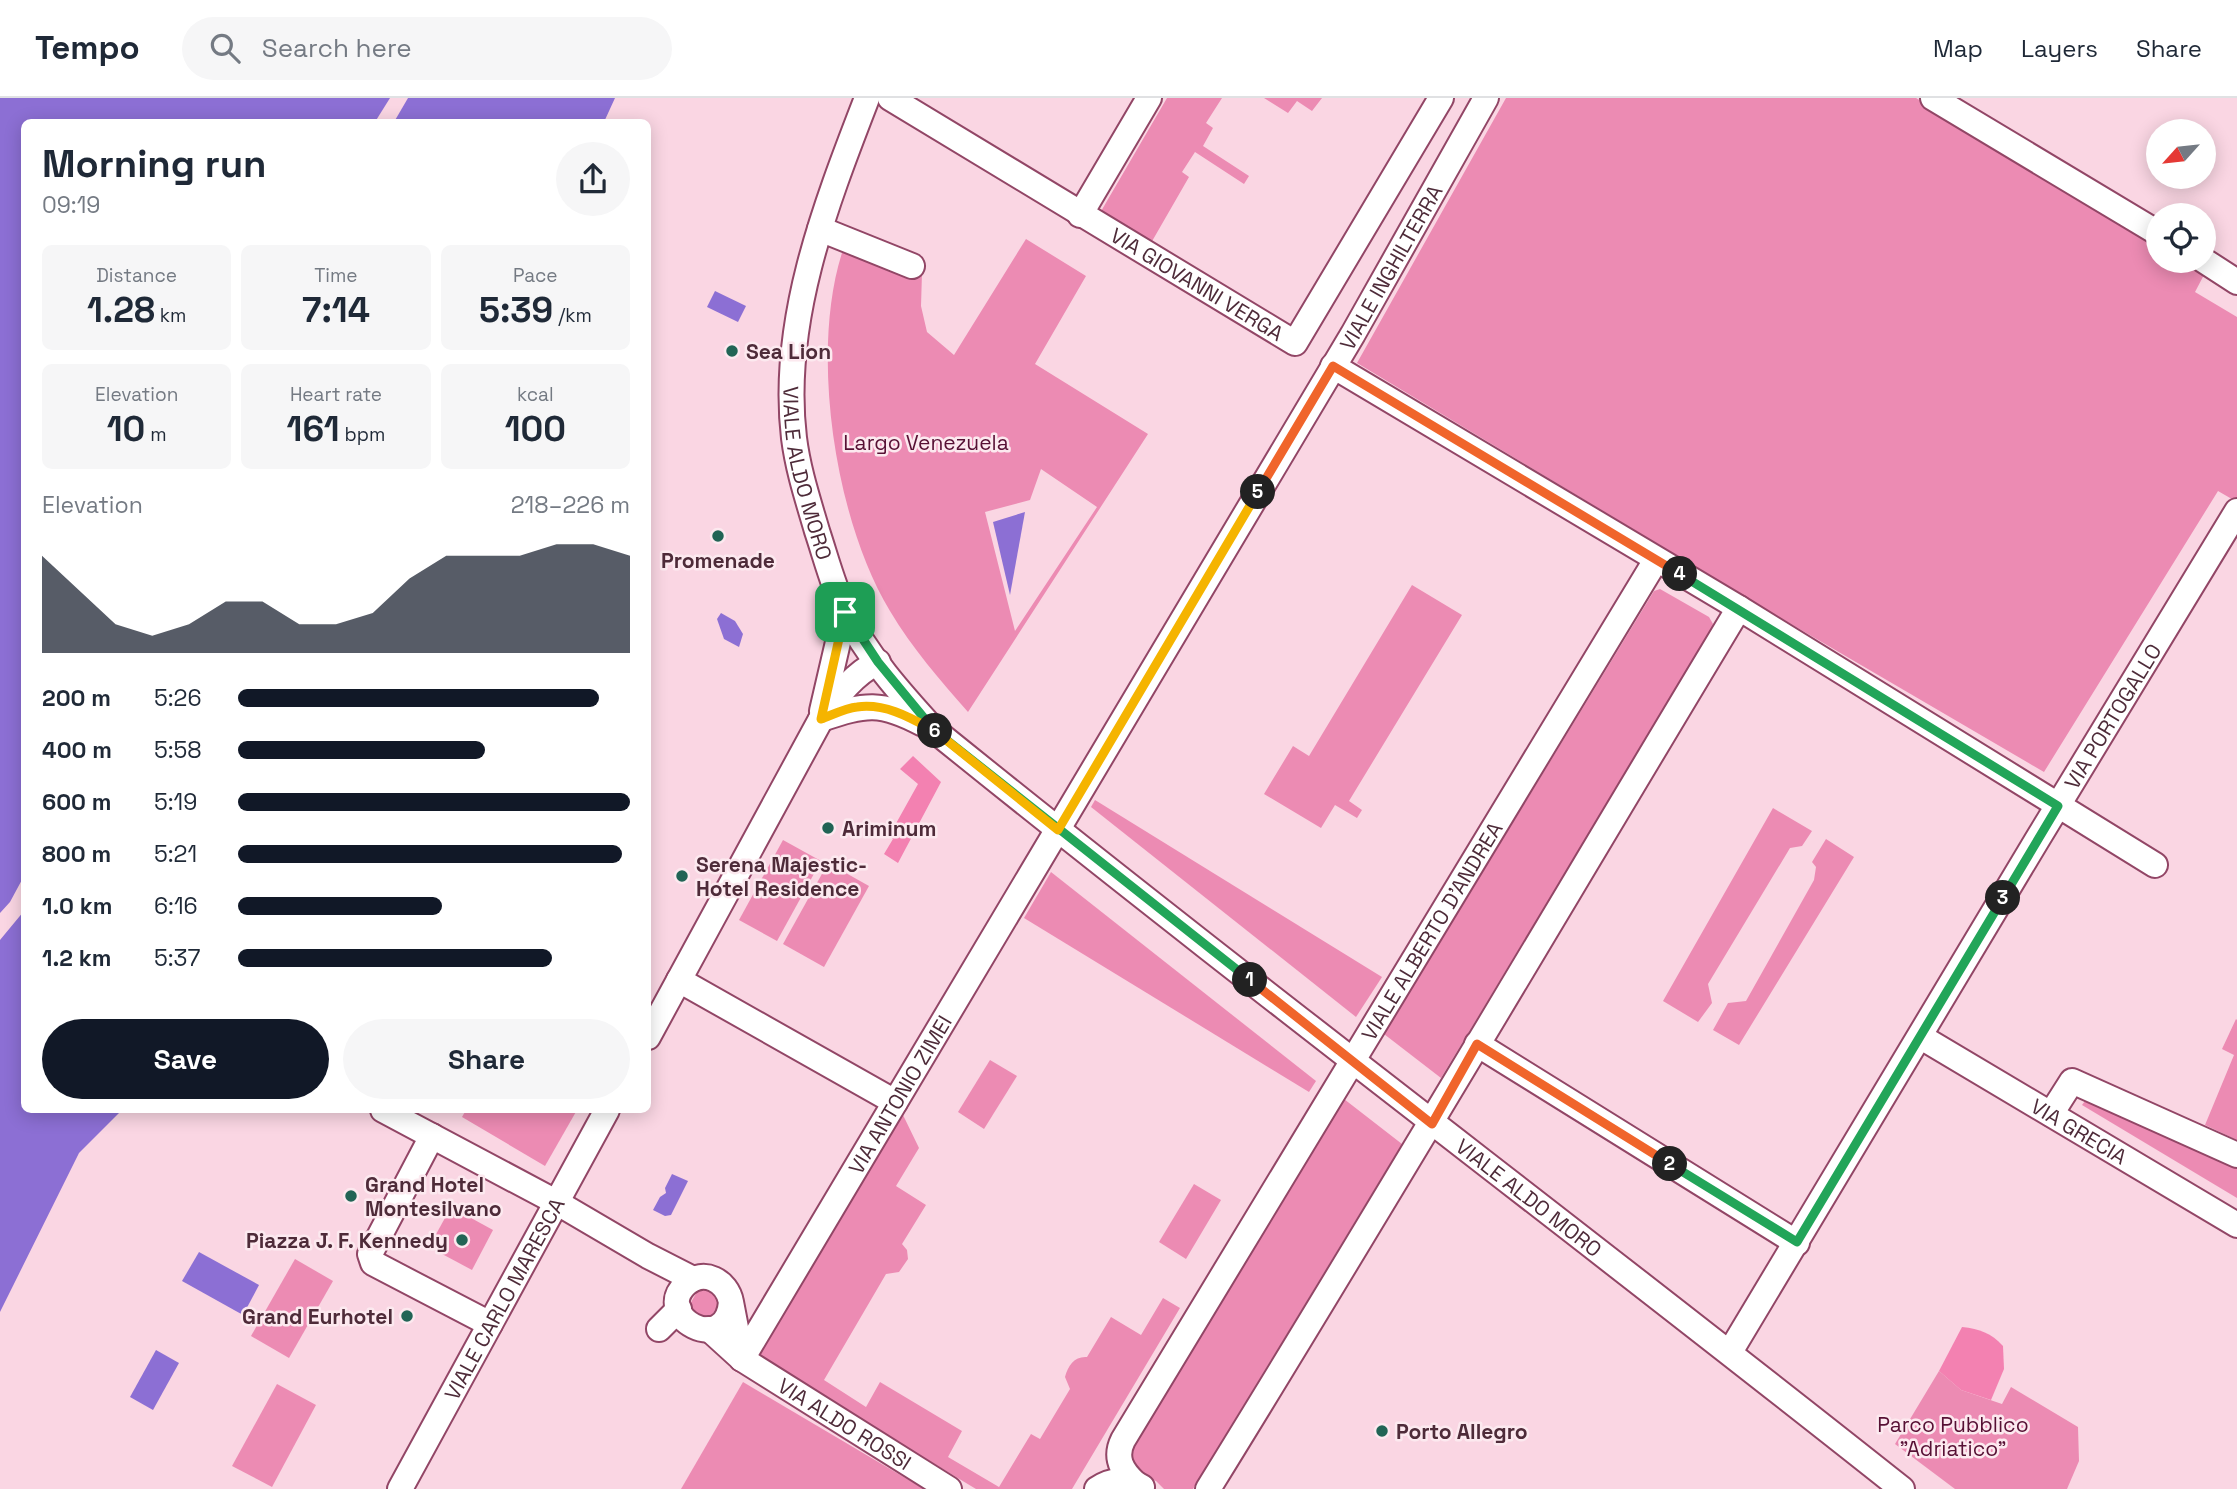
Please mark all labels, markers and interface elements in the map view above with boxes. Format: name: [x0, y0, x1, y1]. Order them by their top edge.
search box: [182, 17, 672, 80]
text: Tempo: [35, 27, 140, 69]
icon: search: [206, 29, 244, 67]
text: Search here: [262, 31, 412, 65]
text: Map: [1933, 33, 1983, 64]
text: Layers: [2021, 33, 2098, 64]
text: Share: [2136, 33, 2202, 64]
north arrow: [2146, 119, 2216, 189]
map controls: [2146, 119, 2216, 273]
text: Morning run: [42, 140, 267, 188]
button: share: [556, 142, 630, 216]
street label: VIALE INGHILTERRA: [1333, 180, 1448, 355]
text: 09:19: [42, 190, 100, 220]
button: locate: [2146, 203, 2216, 273]
street label: VIA GIOVANNI VERGA: [1106, 221, 1289, 347]
text: Distance: [96, 263, 177, 288]
text: Time: [314, 263, 358, 288]
text: Pace: [513, 263, 558, 288]
text: 1.28: [87, 288, 155, 332]
text: 7:14: [302, 288, 370, 332]
text: 5:39: [479, 288, 553, 332]
text: km: [155, 303, 186, 328]
text: /km: [553, 303, 592, 328]
place label: Sea Lion: [746, 338, 831, 365]
marker: Sea Lion: [724, 343, 740, 359]
text: Elevation: [95, 382, 178, 407]
text: Heart rate: [290, 382, 382, 407]
text: kcal: [517, 382, 554, 407]
street label: VIALE ALDO MORO: [778, 386, 839, 563]
text: 10: [107, 407, 145, 451]
text: 161: [287, 407, 340, 451]
text: 100: [505, 407, 566, 451]
text: m: [145, 422, 167, 447]
text: bpm: [340, 422, 385, 447]
park label: Largo Venezuela: [843, 429, 1009, 456]
pin: 5: [1240, 474, 1276, 510]
text: 5: [1252, 479, 1263, 504]
text: Elevation: [42, 490, 143, 520]
text: 218–226 m: [511, 490, 630, 520]
marker: Promenade: [710, 528, 726, 544]
place label: Promenade: [661, 547, 775, 574]
pin: 4: [1662, 556, 1698, 592]
text: 4: [1673, 561, 1686, 586]
pin: [815, 582, 875, 642]
icon: arrive: [826, 593, 864, 631]
street label: VIA PORTOGALLO: [2058, 638, 2167, 794]
text: 200 m: [42, 683, 111, 713]
text: 5:26: [154, 683, 202, 713]
pin: 6: [918, 714, 953, 748]
text: 6: [929, 718, 940, 743]
text: 400 m: [42, 735, 112, 765]
text: 5:58: [154, 735, 202, 765]
text: 600 m: [42, 787, 112, 817]
text: 5:19: [154, 787, 197, 817]
place label: Ariminum: [842, 815, 936, 842]
street label: VIALE ALBERTO D'ANDREA: [1355, 816, 1508, 1045]
marker: Ariminum: [820, 820, 836, 836]
text: 800 m: [42, 839, 111, 869]
text: 5:21: [154, 839, 197, 869]
place label: Serena Majestic- Hotel Residence: [696, 851, 867, 902]
marker: Serena Majestic- Hotel Residence: [674, 868, 690, 884]
pin: 3: [1986, 880, 2021, 916]
text: 3: [1997, 885, 2008, 910]
text: 1.0 km: [42, 891, 112, 921]
text: 6:16: [154, 891, 198, 921]
text: 1.2 km: [42, 943, 111, 973]
text: 5:37: [154, 943, 200, 973]
pin: 1: [1232, 962, 1268, 998]
text: 1: [1245, 967, 1254, 992]
street label: VIA ANTONIO ZIMEI: [842, 1010, 957, 1179]
button: Save: [42, 1019, 329, 1099]
button: Share: [343, 1019, 630, 1099]
street label: VIA GRECIA: [2026, 1092, 2132, 1170]
street label: VIALE ALDO MORO: [1451, 1132, 1608, 1262]
pin: 2: [1652, 1146, 1688, 1182]
text: 2: [1664, 1151, 1675, 1176]
place label: Grand Hotel Montesilvano: [365, 1171, 502, 1222]
marker: Grand Hotel Montesilvano: [343, 1188, 359, 1204]
street label: VIALE CARLO MARESCA: [438, 1193, 570, 1404]
place label: Piazza J. F. Kennedy: [246, 1227, 448, 1254]
marker: Piazza J. F. Kennedy: [454, 1232, 470, 1248]
place label: Grand Eurhotel: [242, 1303, 393, 1330]
marker: Grand Eurhotel: [399, 1308, 415, 1324]
street label: VIA ALDO ROSSI: [773, 1372, 917, 1476]
park label: Parco Pubblico "Adriatico": [1877, 1411, 2029, 1462]
place label: Porto Allegro: [1396, 1418, 1528, 1445]
marker: Porto Allegro: [1374, 1423, 1390, 1439]

